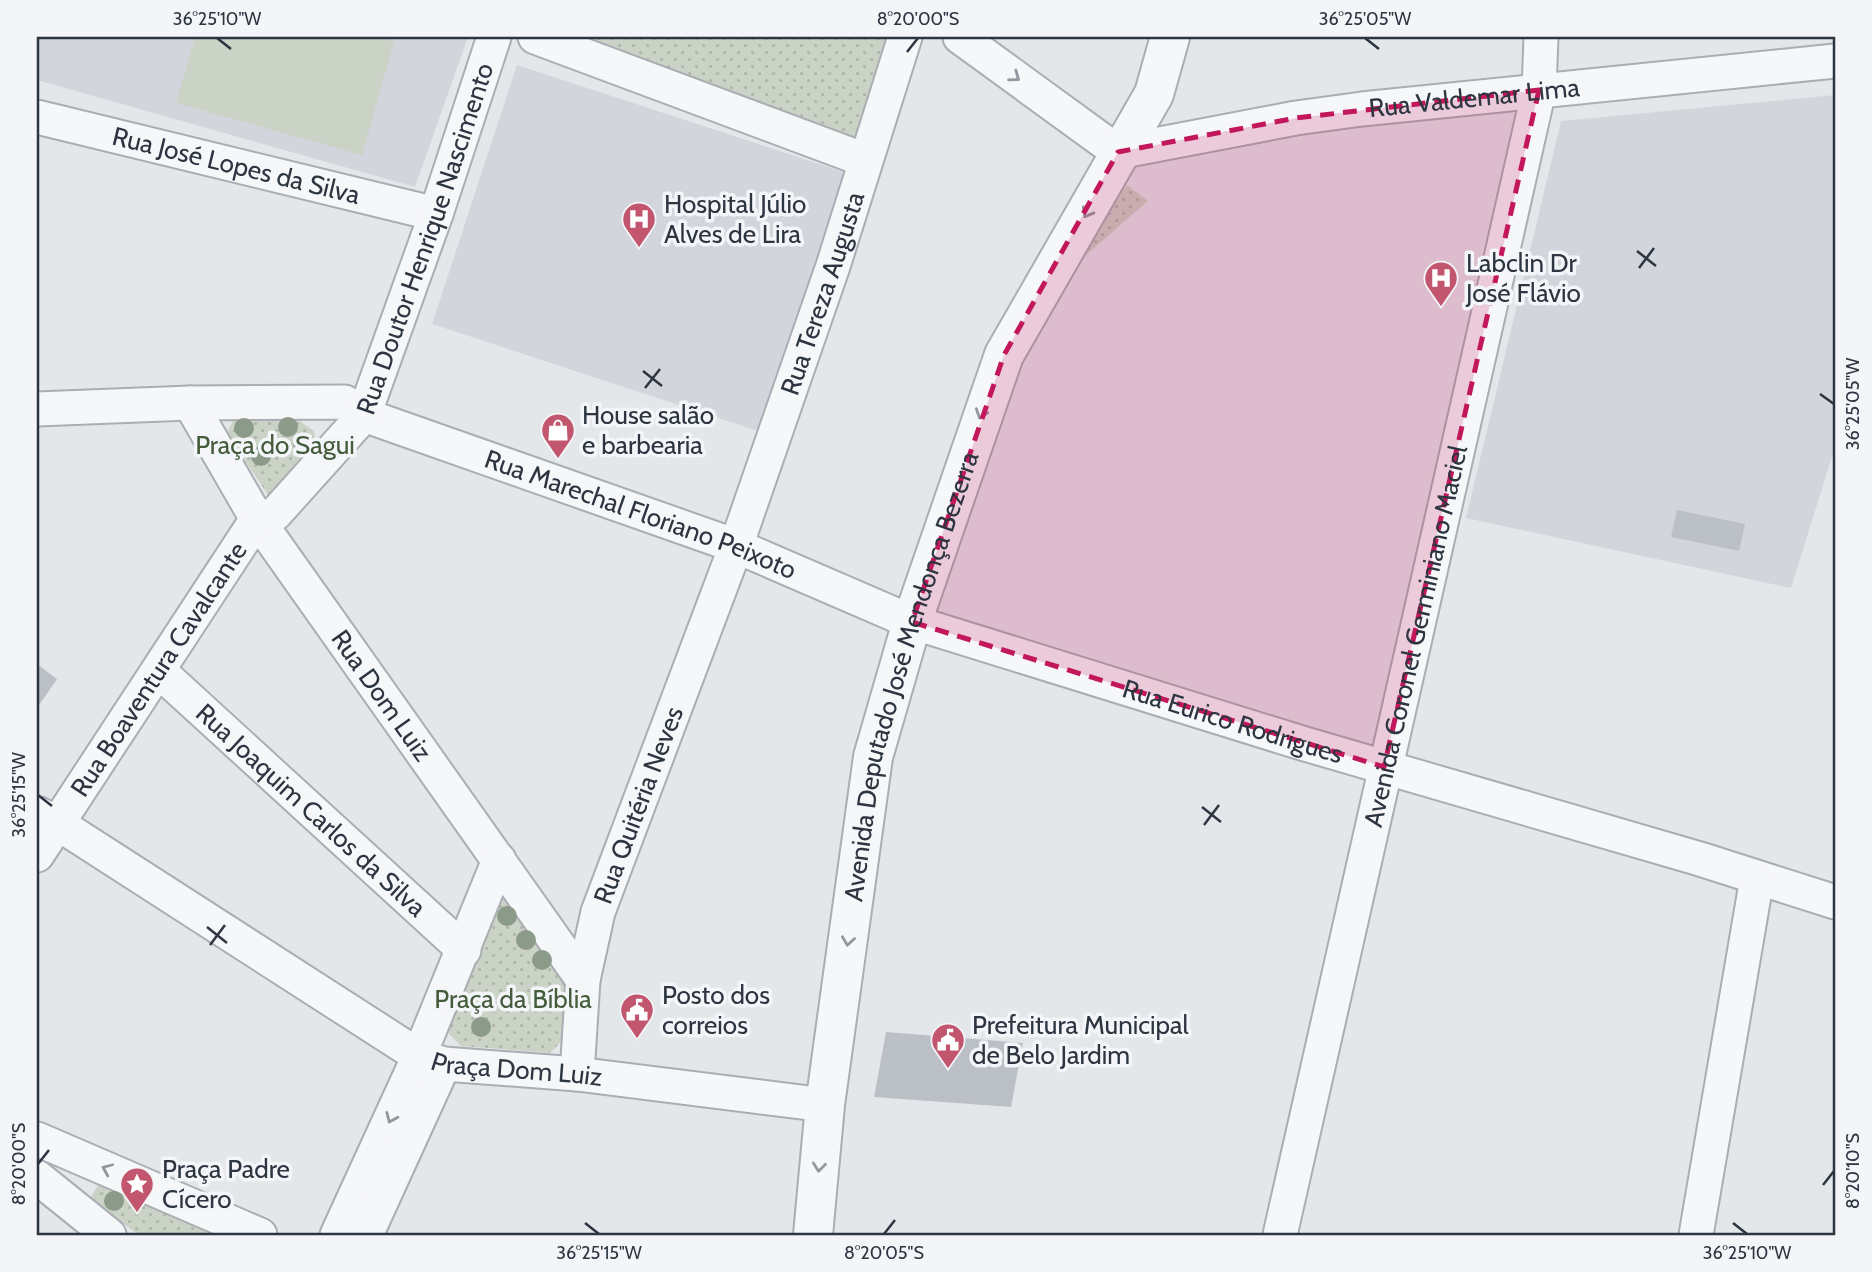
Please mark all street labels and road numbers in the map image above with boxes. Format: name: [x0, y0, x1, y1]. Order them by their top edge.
street label: Rua Doutor Henrique Nascimento: [349, 59, 500, 419]
street label: Rua Valdemar Lima: [1367, 71, 1582, 124]
street label: Rua José Lopes da Silva: [109, 120, 364, 211]
street label: Rua Tereza Augusta: [774, 187, 871, 399]
street label: Avenida Coronel Germiniano Maciel: [1357, 442, 1474, 830]
street label: Rua Marechal Floriano Peixoto: [480, 443, 801, 586]
street label: Avenida Deputado José Mendonça Bezerra: [837, 447, 986, 903]
street label: Rua Boaventura Cavalcante: [64, 536, 254, 803]
street label: Rua Dom Luiz: [324, 624, 439, 767]
street label: Rua Eurico Rodrigues: [1119, 672, 1347, 770]
street label: Rua Joaquim Carlos da Silva: [189, 697, 433, 924]
street label: Rua Quitéria Neves: [587, 702, 690, 908]
street label: Praça Dom Luiz: [427, 1045, 604, 1093]

